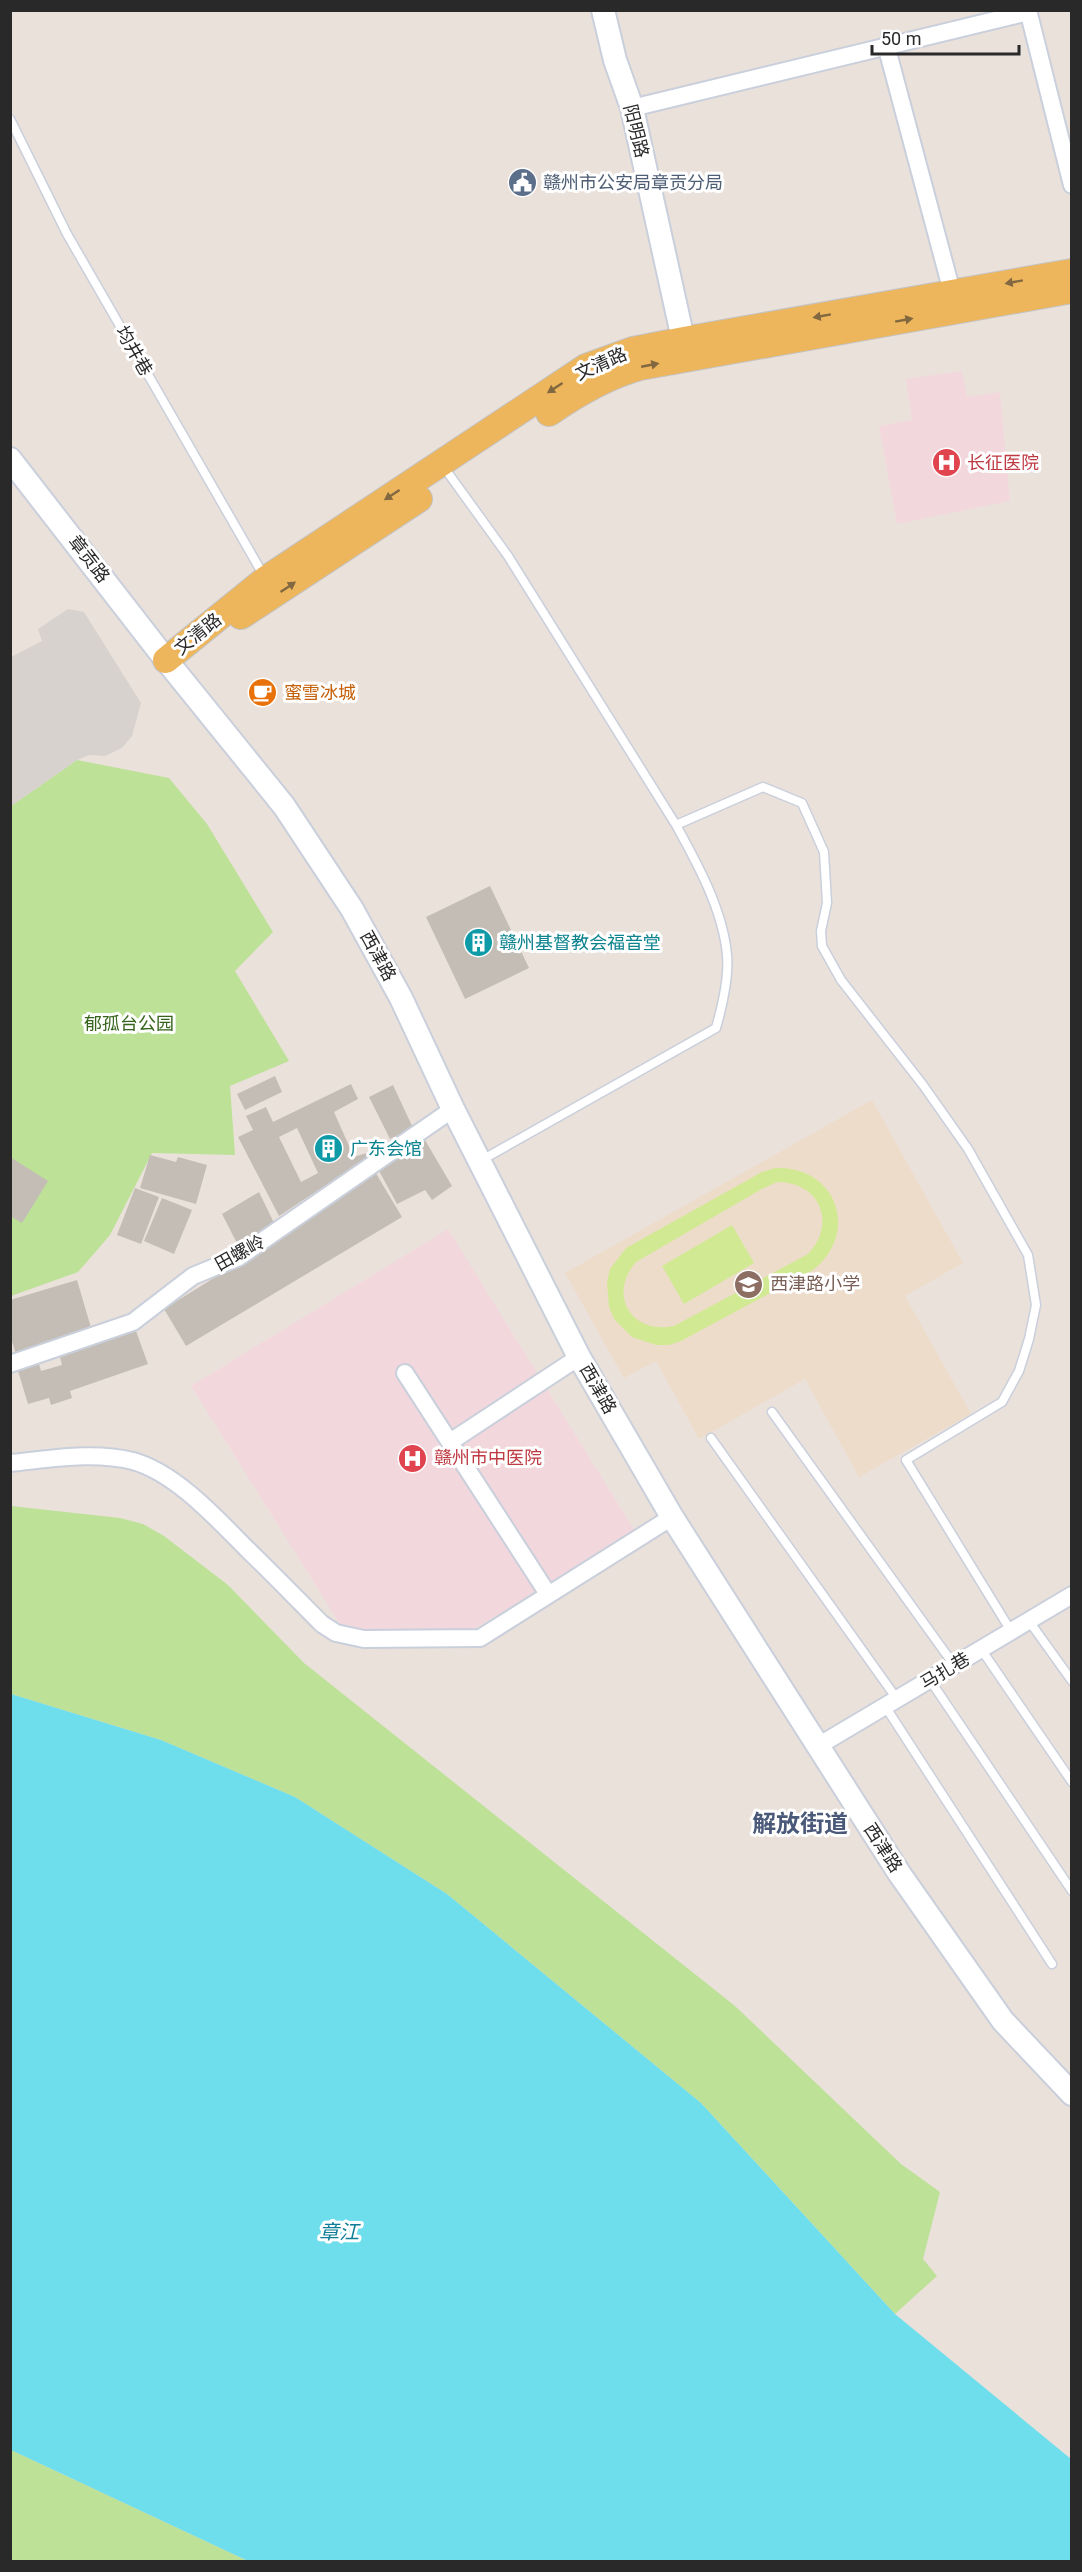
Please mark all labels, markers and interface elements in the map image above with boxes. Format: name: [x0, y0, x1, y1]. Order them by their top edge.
scale bar: [872, 18, 1019, 56]
text: 50 m: [881, 28, 921, 49]
street label: 阳明路: [620, 102, 653, 160]
public building icon: 赣州市公安局章贡分局: [506, 167, 538, 199]
place label: 赣州市公安局章贡分局: [543, 172, 723, 193]
one-way arrow: [1004, 278, 1023, 287]
one-way arrow: [812, 311, 831, 320]
one-way arrow: [894, 315, 913, 324]
street label: 均井巷: [112, 322, 157, 379]
street label: 文清路: [572, 343, 630, 384]
one-way arrow: [641, 361, 660, 370]
one-way arrow: [547, 382, 563, 393]
hospital icon: 长征医院: [930, 447, 962, 479]
place label: 长征医院: [967, 452, 1039, 473]
one-way arrow: [385, 489, 401, 501]
street label: 章贡路: [64, 531, 114, 586]
one-way arrow: [280, 581, 296, 592]
street label: 文清路: [170, 608, 225, 659]
cafe icon: 蜜雪冰城: [247, 677, 279, 709]
place label: 蜜雪冰城: [284, 682, 356, 703]
street label: 西津路: [356, 927, 401, 984]
building icon: 赣州基督教会福音堂: [462, 927, 494, 959]
place label: 赣州基督教会福音堂: [499, 932, 661, 953]
park label: 郁孤台公园: [84, 1013, 174, 1034]
building icon: 广东会馆: [313, 1133, 345, 1165]
place label: 广东会馆: [350, 1138, 422, 1159]
street label: 田螺岭: [211, 1230, 268, 1275]
school or university icon: 西津路小学: [733, 1268, 765, 1300]
place label: 西津路小学: [770, 1273, 860, 1294]
street label: 西津路: [576, 1360, 621, 1417]
hospital icon: 赣州市中医院: [397, 1442, 429, 1474]
place label: 赣州市中医院: [434, 1447, 542, 1468]
street label: 马扎巷: [916, 1648, 973, 1693]
district label: 解放街道: [752, 1810, 848, 1838]
street label: 西津路: [860, 1819, 907, 1876]
water label: 章江: [319, 2220, 361, 2244]

